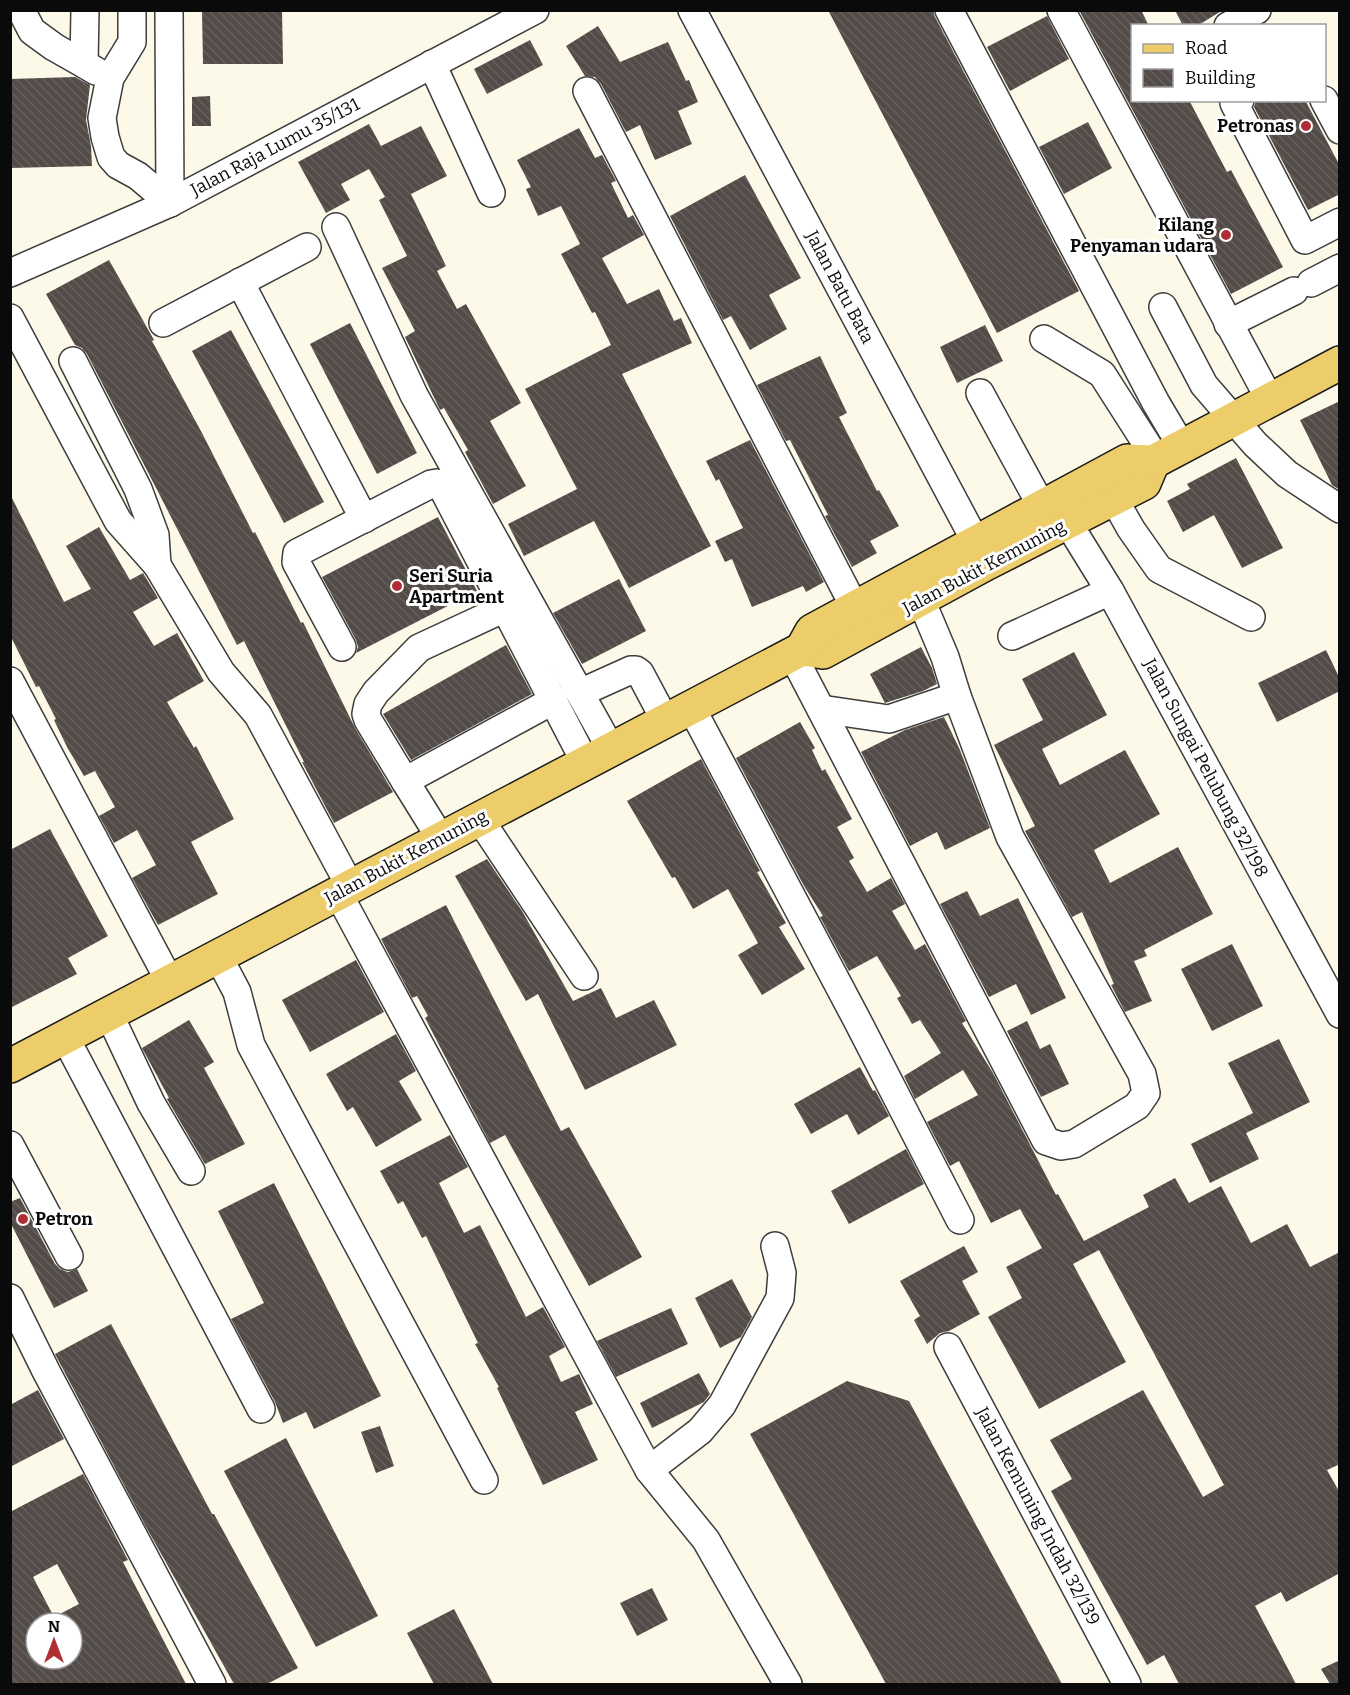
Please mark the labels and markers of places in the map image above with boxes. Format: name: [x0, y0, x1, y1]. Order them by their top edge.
place label: Petronas: [1217, 115, 1294, 137]
marker: Petronas: [1299, 119, 1313, 133]
place label: Kilang Penyaman udara: [1070, 214, 1215, 257]
marker: Kilang Penyaman udara: [1219, 228, 1233, 242]
place label: Seri Suria Apartment: [409, 565, 504, 608]
marker: Seri Suria Apartment: [390, 579, 404, 593]
place label: Petron: [35, 1208, 93, 1230]
marker: Petron: [16, 1212, 30, 1226]

